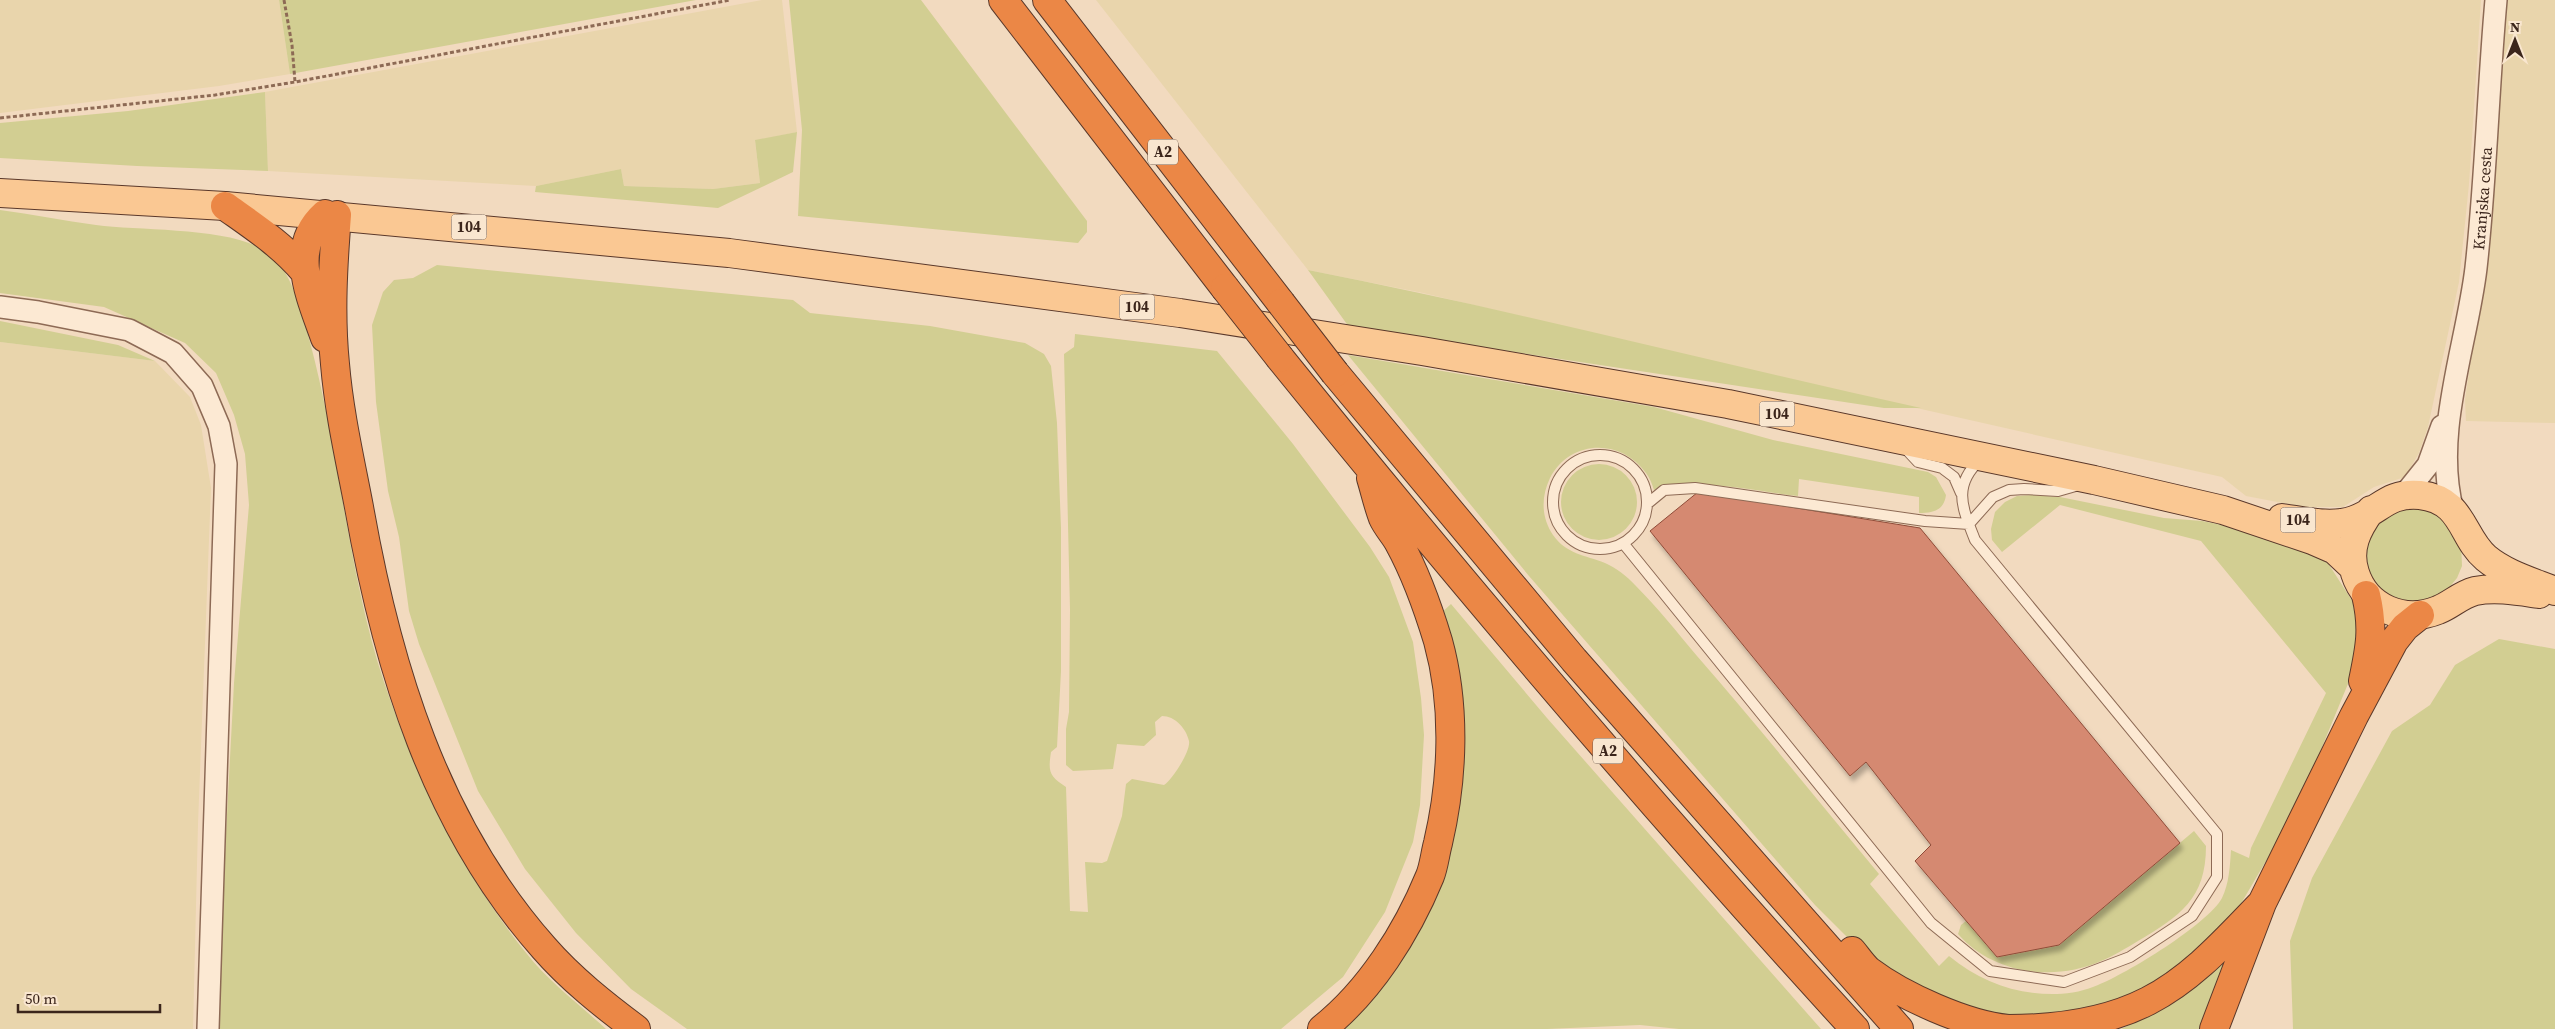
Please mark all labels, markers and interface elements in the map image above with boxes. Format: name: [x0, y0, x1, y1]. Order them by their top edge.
north arrow: [2490, 15, 2540, 65]
text: N: [2510, 17, 2520, 37]
road number: A2: [1148, 140, 1178, 164]
street label: Kranjska cesta: [2467, 145, 2497, 251]
road number: 104: [452, 214, 486, 240]
road number: 104: [1120, 294, 1154, 320]
road number: 104: [1760, 402, 1794, 426]
road number: 104: [2280, 508, 2316, 532]
road number: A2: [1593, 738, 1623, 764]
scale bar: [18, 982, 160, 1014]
text: 50 m: [25, 988, 57, 1009]

